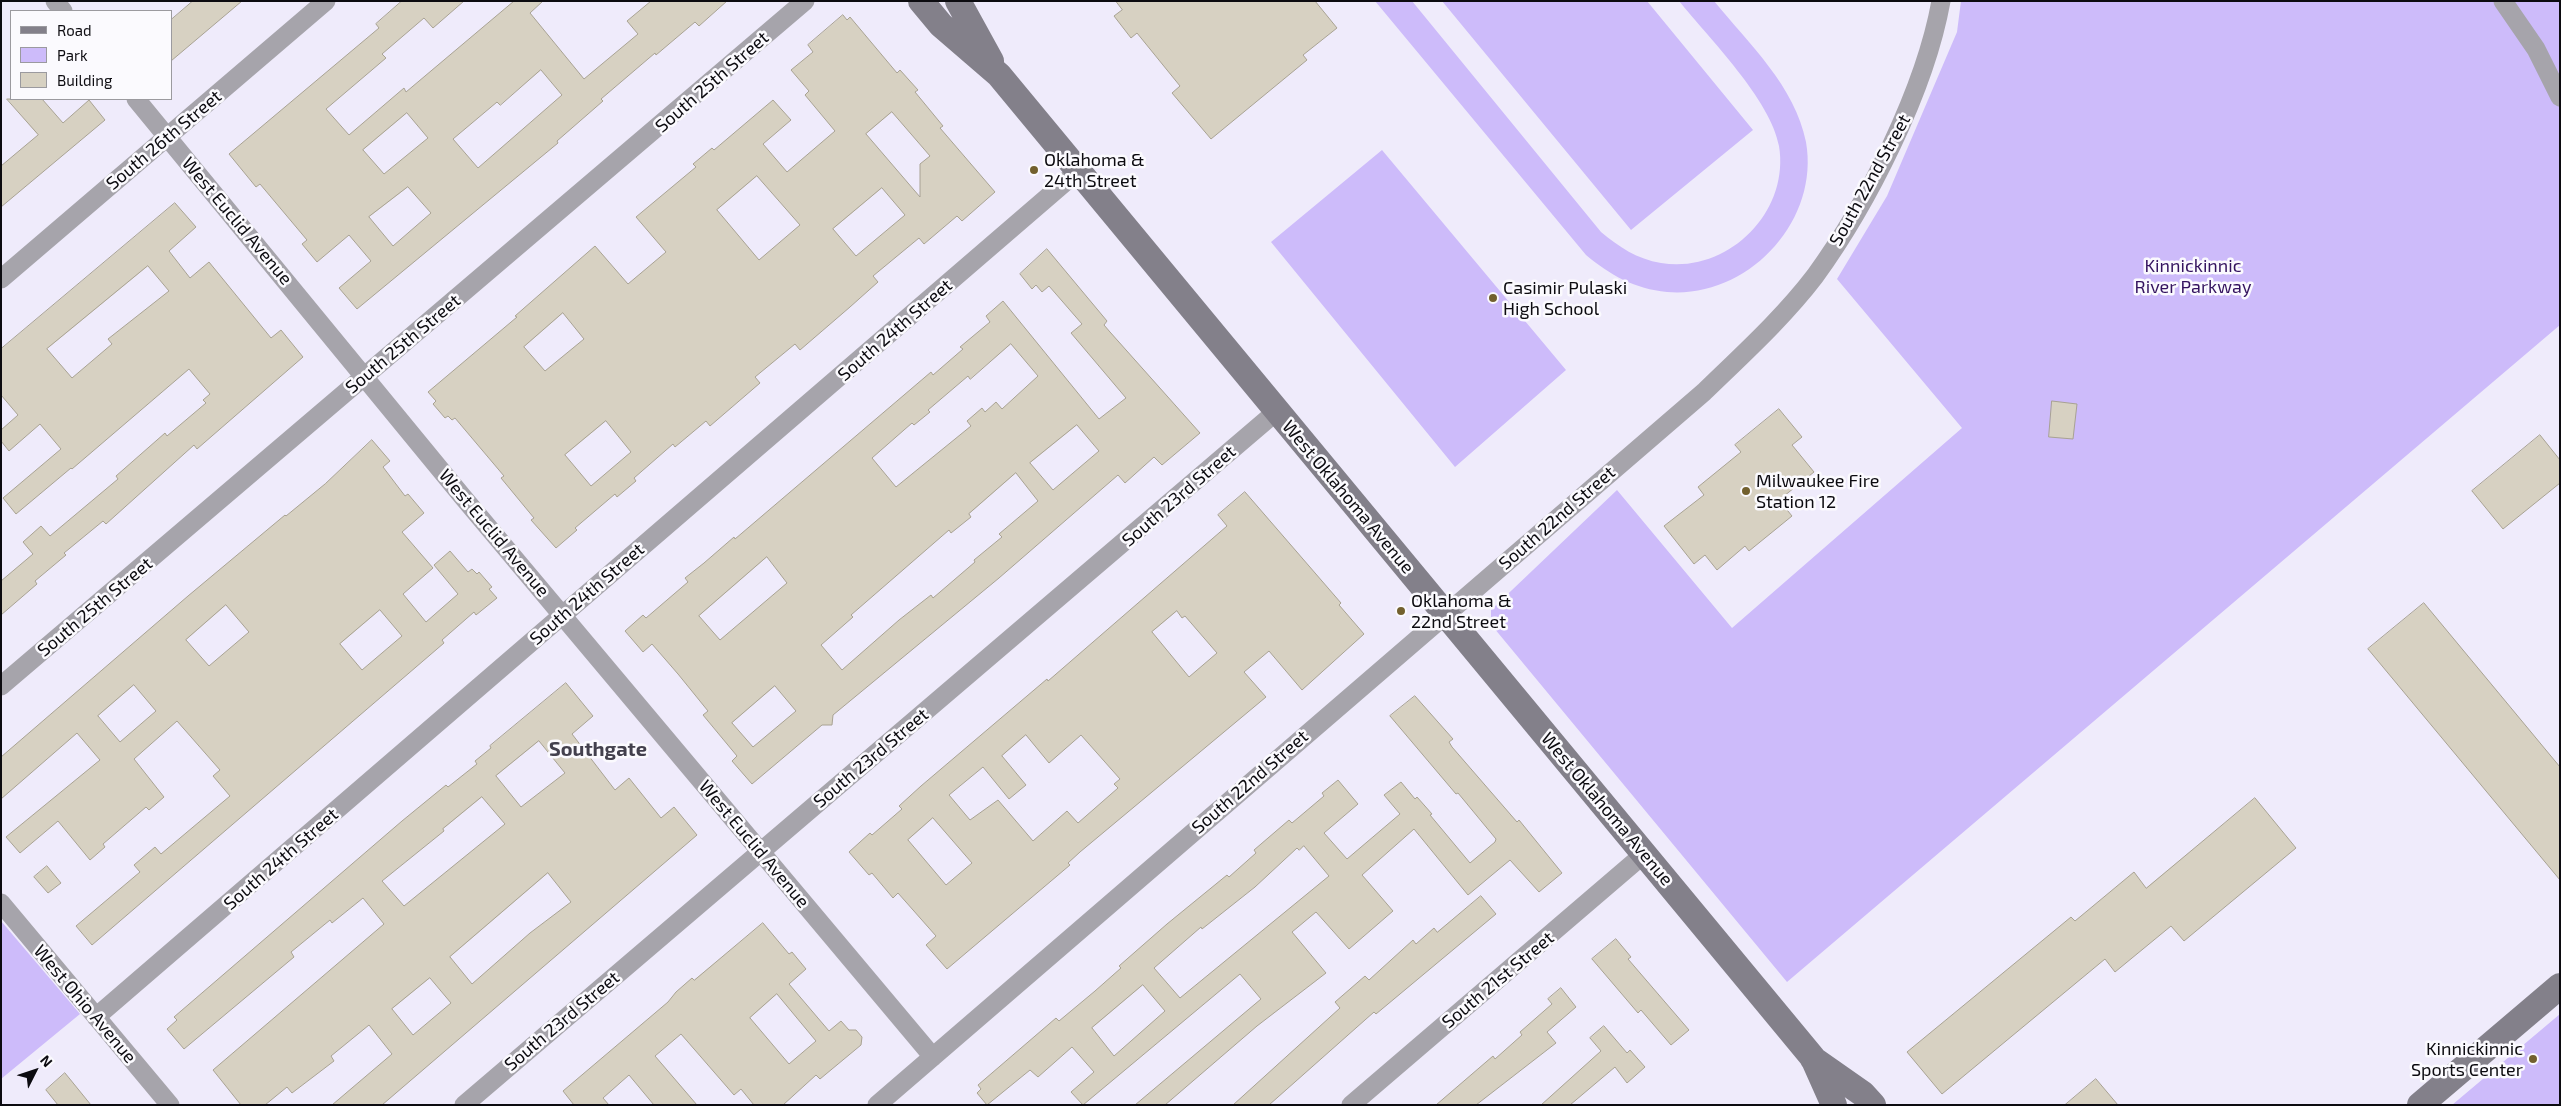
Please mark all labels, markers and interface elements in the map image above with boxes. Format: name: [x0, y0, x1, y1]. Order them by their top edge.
legend: [10, 10, 172, 100]
text: Road: [57, 21, 92, 39]
street label: South 25th Street: [651, 27, 773, 137]
text: Park: [57, 46, 88, 64]
text: Building: [57, 71, 112, 89]
street label: South 26th Street: [102, 86, 226, 194]
street label: South 22nd Street: [1825, 111, 1915, 249]
place label: Oklahoma & 24th Street: [1044, 149, 1145, 192]
street label: West Euclid Avenue: [177, 153, 297, 289]
marker: Oklahoma & 24th Street: [1028, 164, 1040, 176]
park label: Kinnickinnic River Parkway: [2135, 255, 2251, 298]
street label: South 24th Street: [833, 274, 957, 386]
place label: Casimir Pulaski High School: [1503, 277, 1627, 320]
street label: South 25th Street: [341, 290, 465, 398]
marker: Casimir Pulaski High School: [1487, 292, 1499, 304]
street label: West Oklahoma Avenue: [1278, 416, 1418, 578]
street label: South 23rd Street: [1118, 441, 1240, 551]
street label: South 22nd Street: [1494, 462, 1620, 574]
street label: West Euclid Avenue: [434, 465, 554, 601]
place label: Milwaukee Fire Station 12: [1756, 470, 1879, 512]
marker: Milwaukee Fire Station 12: [1740, 485, 1752, 497]
street label: South 24th Street: [525, 538, 649, 650]
street label: South 25th Street: [33, 553, 157, 661]
place label: Oklahoma & 22nd Street: [1411, 590, 1512, 632]
marker: Oklahoma & 22nd Street: [1395, 605, 1407, 617]
street label: South 23rd Street: [809, 704, 933, 812]
street label: South 22nd Street: [1187, 726, 1313, 838]
street label: West Oklahoma Avenue: [1537, 728, 1677, 890]
district label: Southgate: [549, 737, 647, 761]
street label: West Euclid Avenue: [694, 776, 814, 912]
street label: South 24th Street: [219, 803, 343, 915]
street label: South 21st Street: [1438, 927, 1558, 1033]
street label: West Ohio Avenue: [29, 940, 141, 1068]
street label: South 23rd Street: [500, 967, 624, 1075]
place label: Kinnickinnic Sports Center: [2411, 1038, 2523, 1080]
north arrow: [10, 1046, 60, 1096]
text: N: [37, 1051, 56, 1070]
marker: Kinnickinnic Sports Center: [2527, 1053, 2539, 1065]

